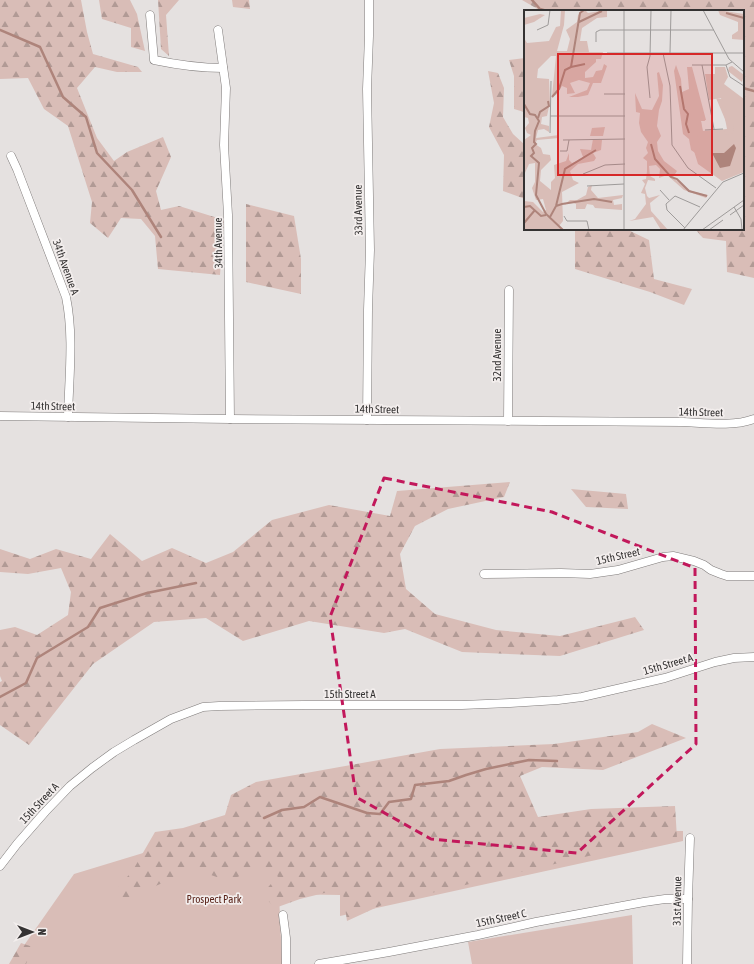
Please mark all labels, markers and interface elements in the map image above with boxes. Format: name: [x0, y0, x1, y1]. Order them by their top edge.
inset map: [524, 10, 744, 230]
street label: 33rd Avenue: [352, 185, 364, 235]
street label: 34th Avenue: [212, 217, 224, 269]
street label: 34th Avenue A: [50, 238, 82, 297]
street label: 32nd Avenue: [491, 329, 503, 381]
street label: 14th Street: [31, 400, 75, 412]
street label: 14th Street: [355, 403, 399, 415]
street label: 14th Street: [679, 406, 723, 418]
street label: 15th Street: [595, 545, 641, 567]
street label: 15th Street A: [642, 651, 695, 677]
street label: 15th Street A: [324, 688, 376, 700]
street label: 15th Street A: [17, 780, 61, 826]
street label: 31st Avenue: [671, 876, 683, 926]
park label: Prospect Park: [187, 893, 242, 905]
street label: 15th Street C: [475, 907, 527, 929]
north arrow: [12, 912, 52, 952]
text: N: [36, 929, 48, 935]

